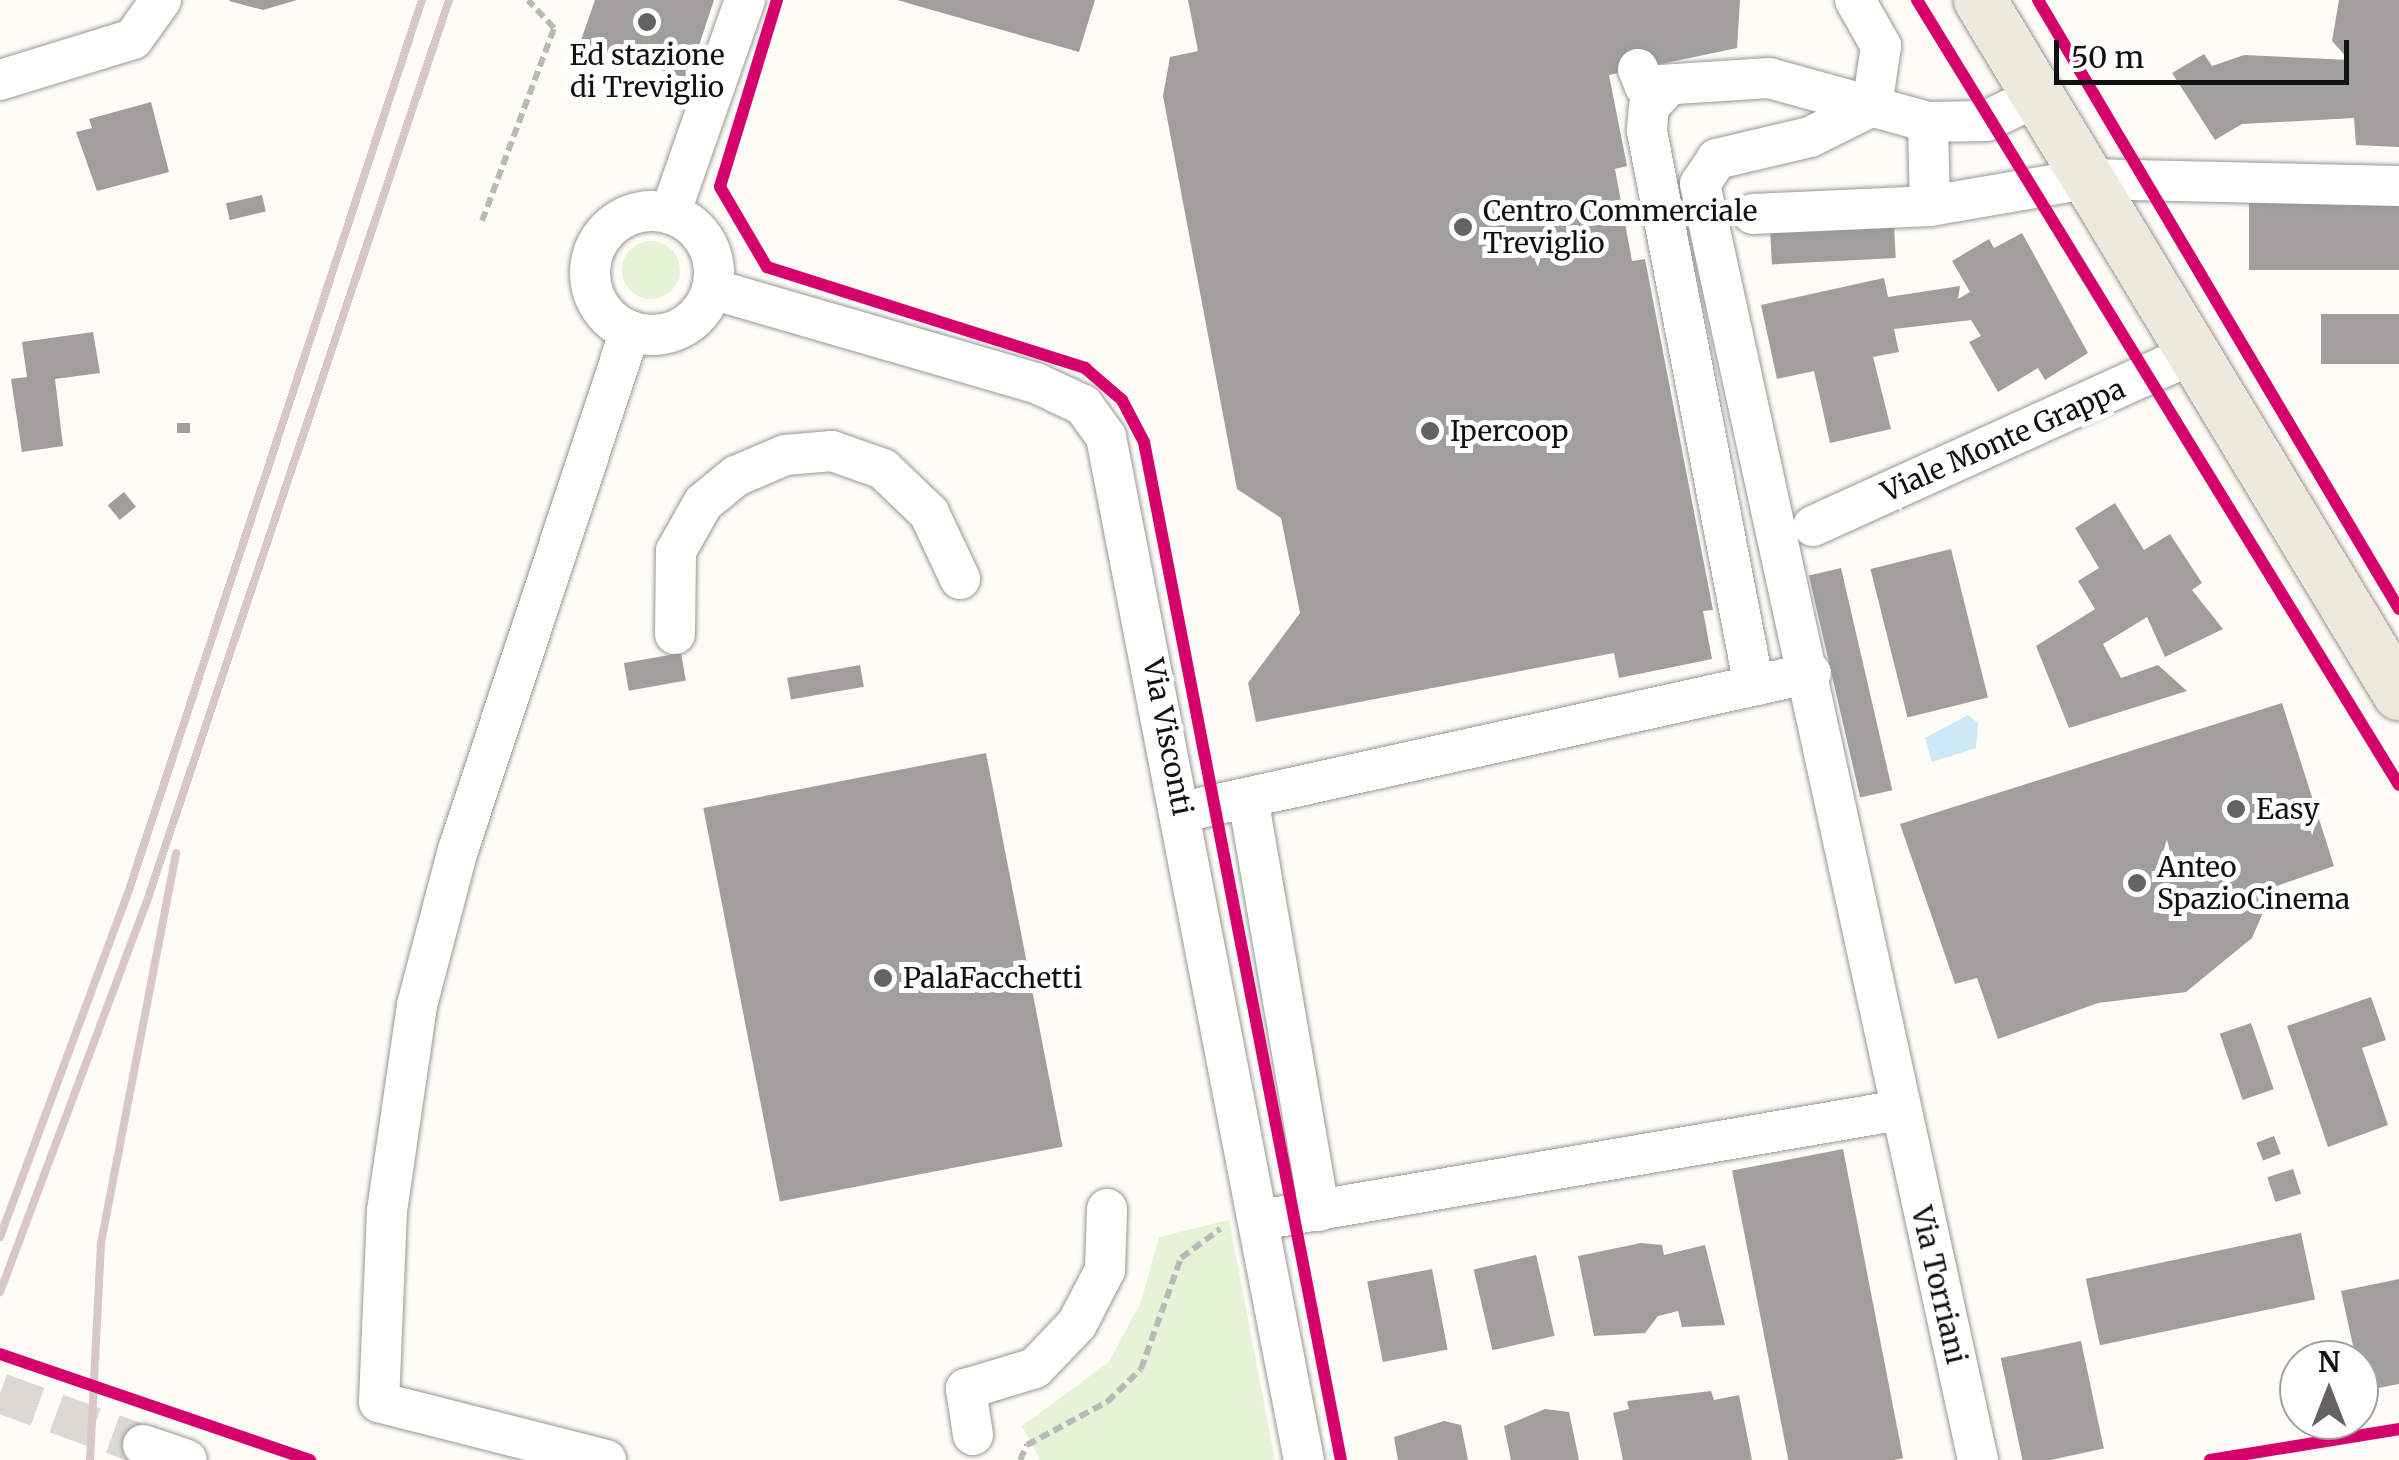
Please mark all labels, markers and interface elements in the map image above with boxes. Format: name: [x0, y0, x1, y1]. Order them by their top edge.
marker: Ed stazione di Treviglio: [636, 11, 658, 33]
scale bar: [2059, 20, 2354, 82]
place label: Ed stazione di Treviglio: [569, 38, 725, 104]
text: 50 m: [2071, 38, 2144, 76]
place label: Centro Commerciale Treviglio: [1483, 194, 1757, 260]
marker: Centro Commerciale Treviglio: [1452, 216, 1474, 238]
street label: Viale Monte Grappa: [1876, 371, 2130, 509]
place label: Ipercoop: [1450, 414, 1569, 448]
marker: Ipercoop: [1419, 420, 1441, 442]
street label: Via Visconti: [1136, 656, 1200, 818]
place label: Easy: [2256, 792, 2320, 826]
marker: Easy: [2225, 798, 2247, 820]
place label: Anteo SpazioCinema: [2157, 850, 2350, 916]
marker: Anteo SpazioCinema: [2126, 872, 2148, 894]
place label: PalaFacchetti: [903, 961, 1082, 995]
marker: PalaFacchetti: [872, 967, 894, 989]
street label: Via Torriani: [1905, 1203, 1973, 1367]
north arrow: [2279, 1340, 2379, 1440]
text: N: [2318, 1344, 2340, 1380]

